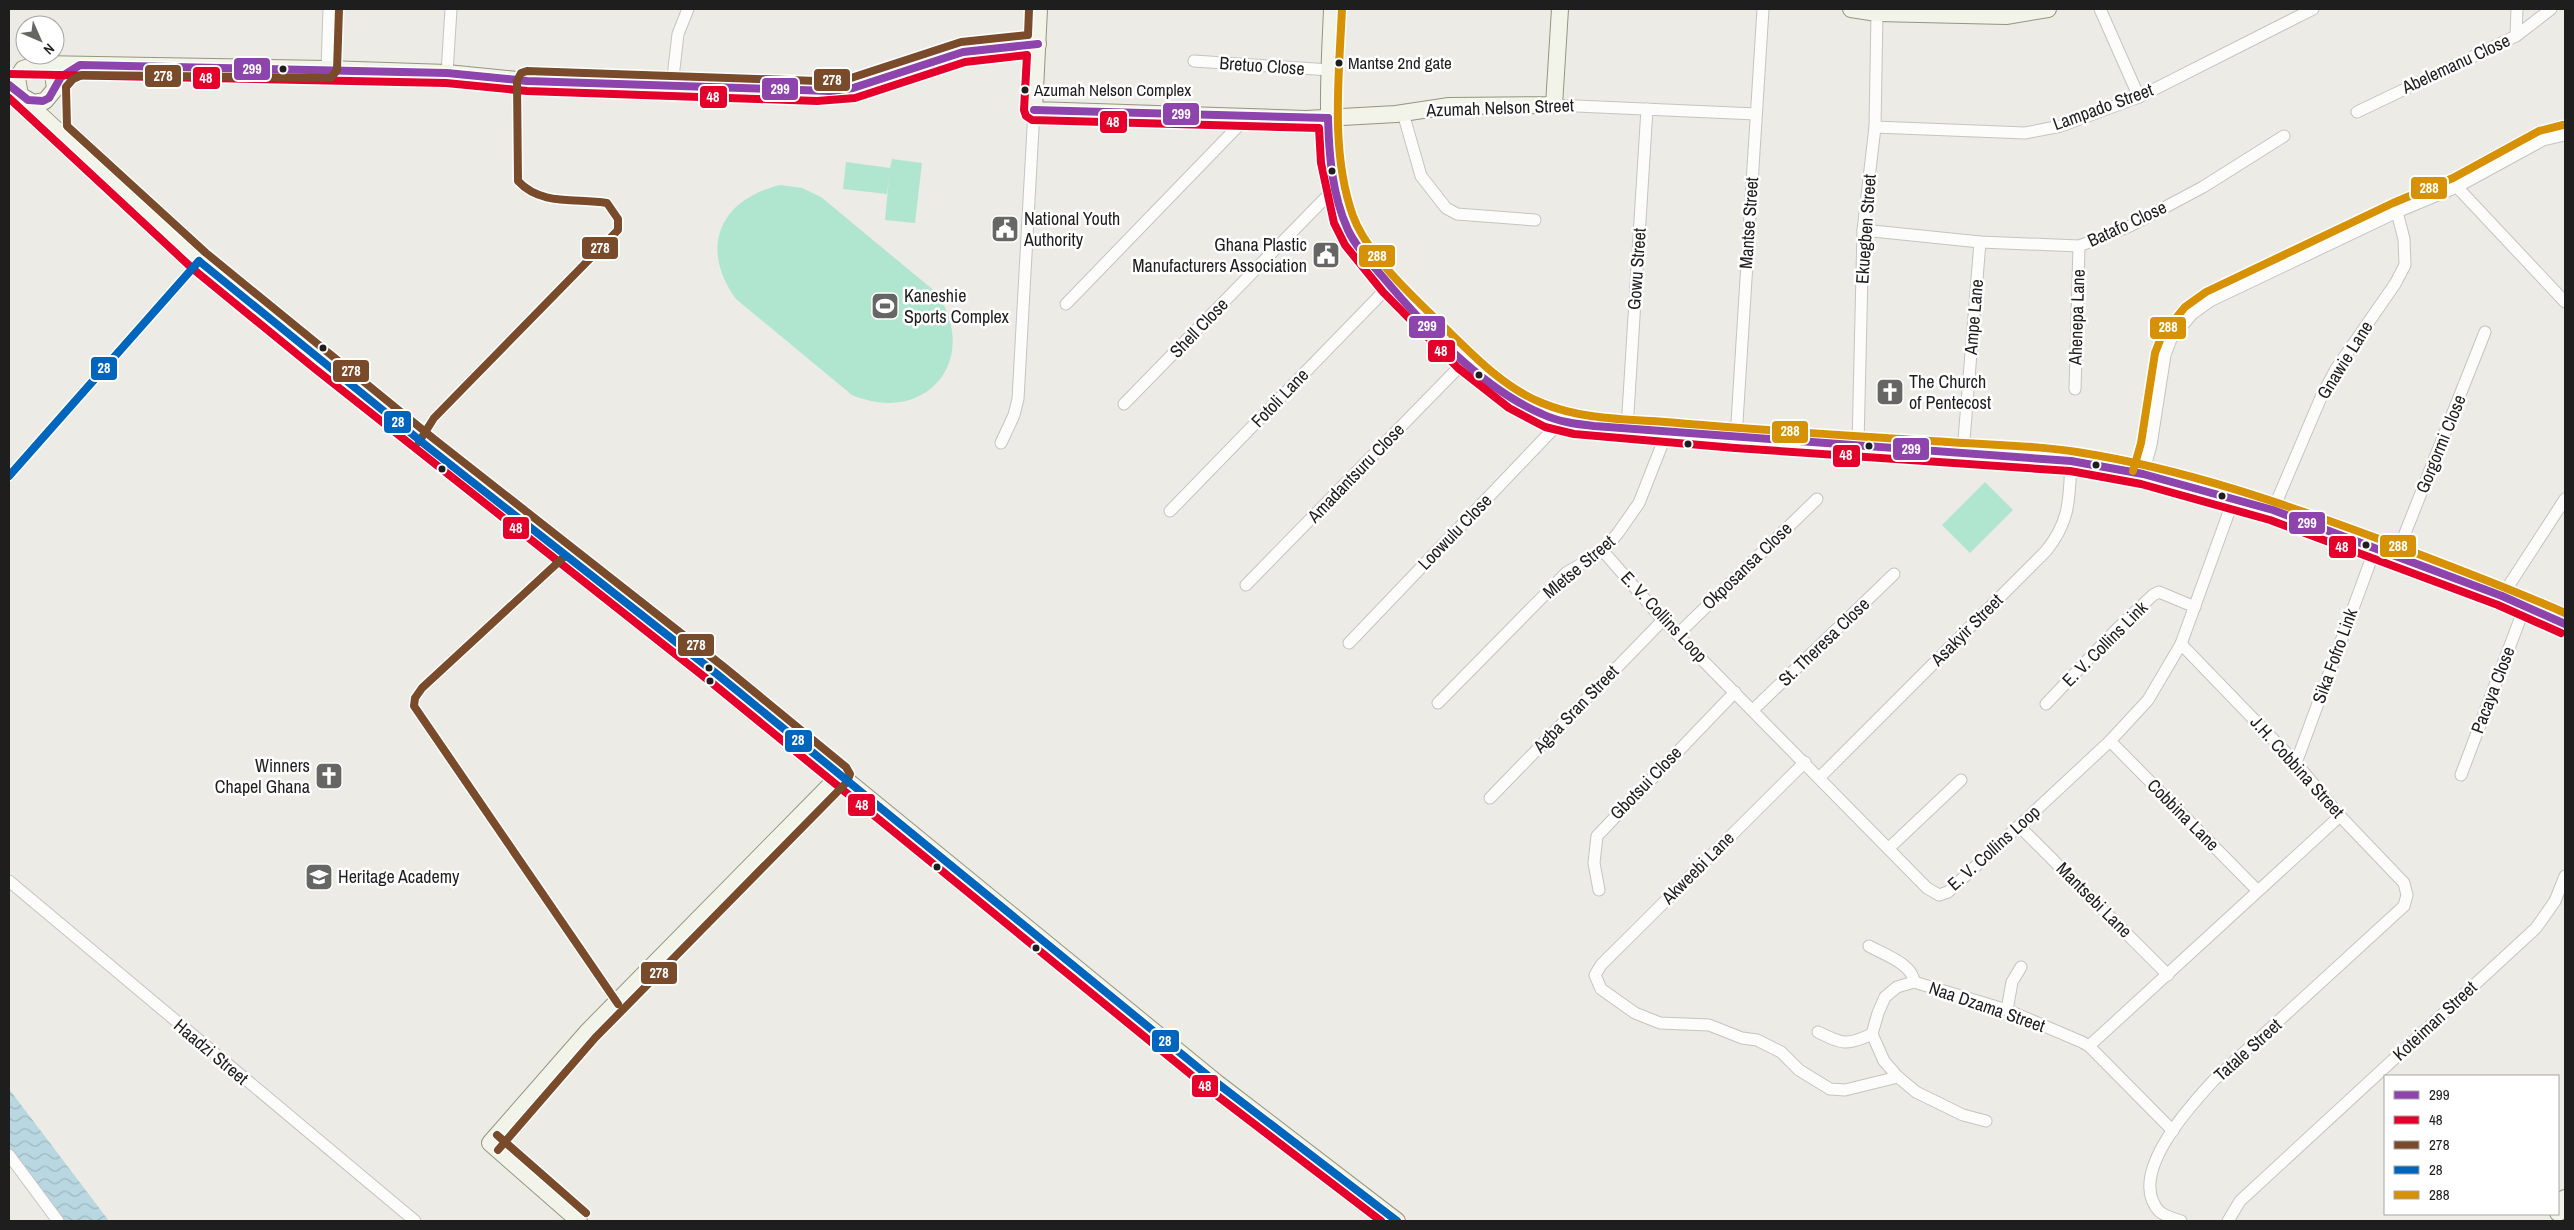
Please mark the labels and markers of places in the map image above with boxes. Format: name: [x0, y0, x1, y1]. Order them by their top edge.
place label: Mantse 2nd gate: [1348, 51, 1452, 74]
marker: Mantse 2nd gate: [1334, 58, 1344, 68]
unlabelled marker: [278, 64, 288, 74]
place label: Azumah Nelson Complex: [1033, 78, 1191, 101]
marker: Azumah Nelson Complex: [1020, 85, 1030, 95]
unlabelled marker: [1327, 166, 1337, 176]
place label: National Youth Authority: [1023, 206, 1120, 252]
public building icon: National Youth Authority: [990, 214, 1020, 244]
place label: Ghana Plastic Manufacturers Association: [1132, 232, 1307, 278]
public building icon: Ghana Plastic Manufacturers Association: [1311, 240, 1341, 270]
place label: Kaneshie Sports Complex: [904, 283, 1010, 329]
sports icon: Kaneshie Sports Complex: [870, 291, 900, 321]
unlabelled marker: [318, 343, 328, 353]
place label: The Church of Pentecost: [1909, 369, 1991, 415]
unlabelled marker: [1474, 370, 1484, 380]
church icon: The Church of Pentecost: [1875, 377, 1905, 407]
unlabelled marker: [1683, 439, 1693, 449]
unlabelled marker: [1864, 441, 1874, 451]
unlabelled marker: [2091, 460, 2101, 470]
unlabelled marker: [437, 464, 447, 474]
unlabelled marker: [2217, 491, 2227, 501]
unlabelled marker: [2361, 540, 2371, 550]
unlabelled marker: [704, 663, 714, 673]
unlabelled marker: [705, 676, 715, 686]
place label: Winners Chapel Ghana: [215, 753, 310, 799]
church icon: Winners Chapel Ghana: [314, 761, 344, 791]
school or university icon: Heritage Academy: [304, 862, 334, 892]
unlabelled marker: [932, 862, 942, 872]
place label: Heritage Academy: [338, 864, 460, 889]
unlabelled marker: [1031, 943, 1041, 953]

